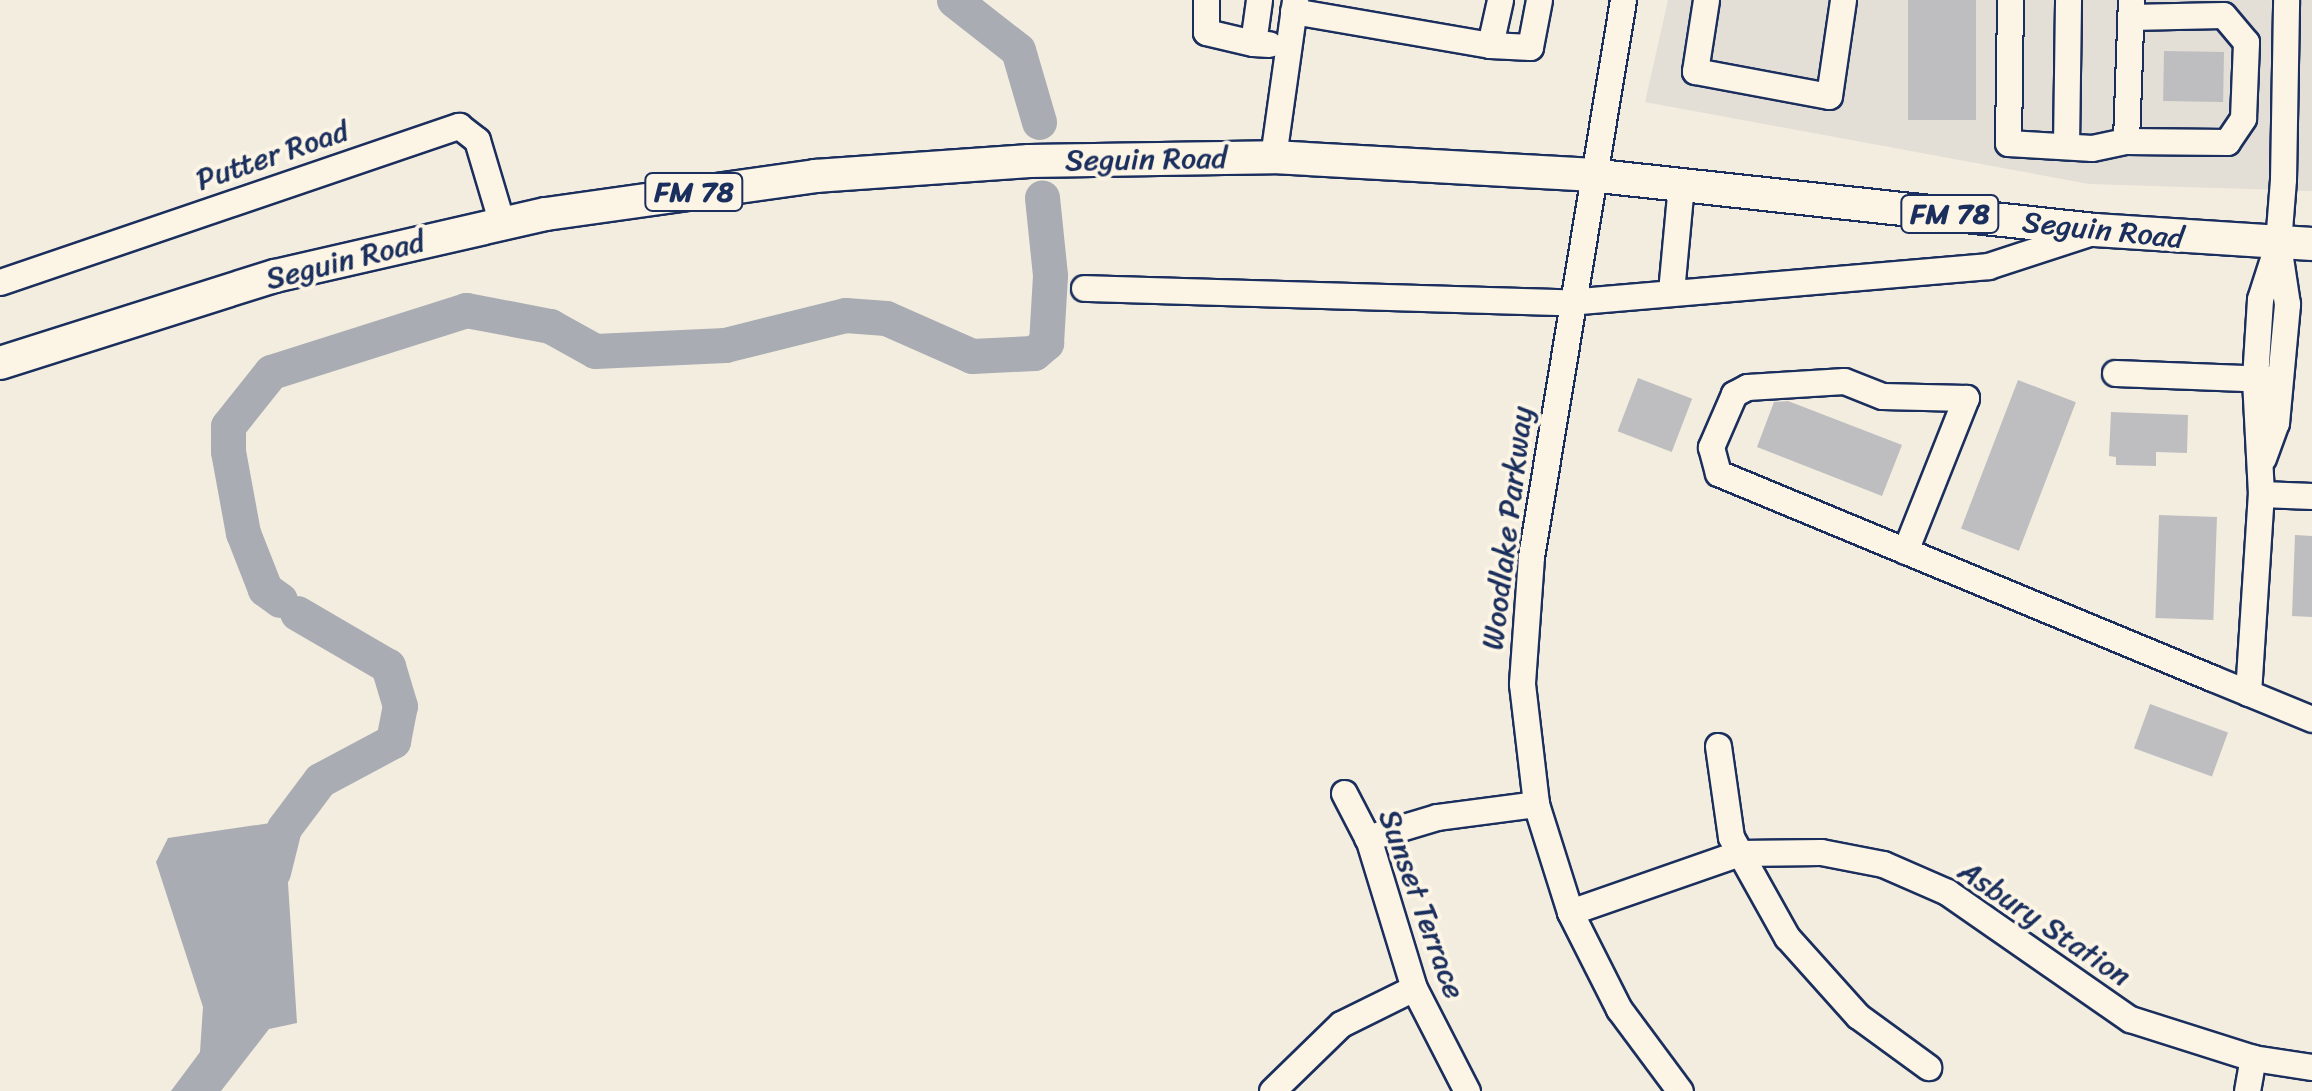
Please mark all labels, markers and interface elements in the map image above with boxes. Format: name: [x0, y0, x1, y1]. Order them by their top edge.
street label: Putter Road: [191, 112, 353, 198]
street label: Seguin Road: [1065, 140, 1227, 178]
road number: FM 78: [644, 169, 744, 215]
road number: FM 78: [1900, 191, 2000, 237]
street label: Seguin Road: [2021, 204, 2185, 256]
street label: Seguin Road: [262, 223, 428, 297]
street label: Woodlake Parkway: [1474, 404, 1540, 652]
street label: Sunset Terrace: [1371, 804, 1473, 1004]
street label: Asbury Station: [1952, 852, 2138, 994]

